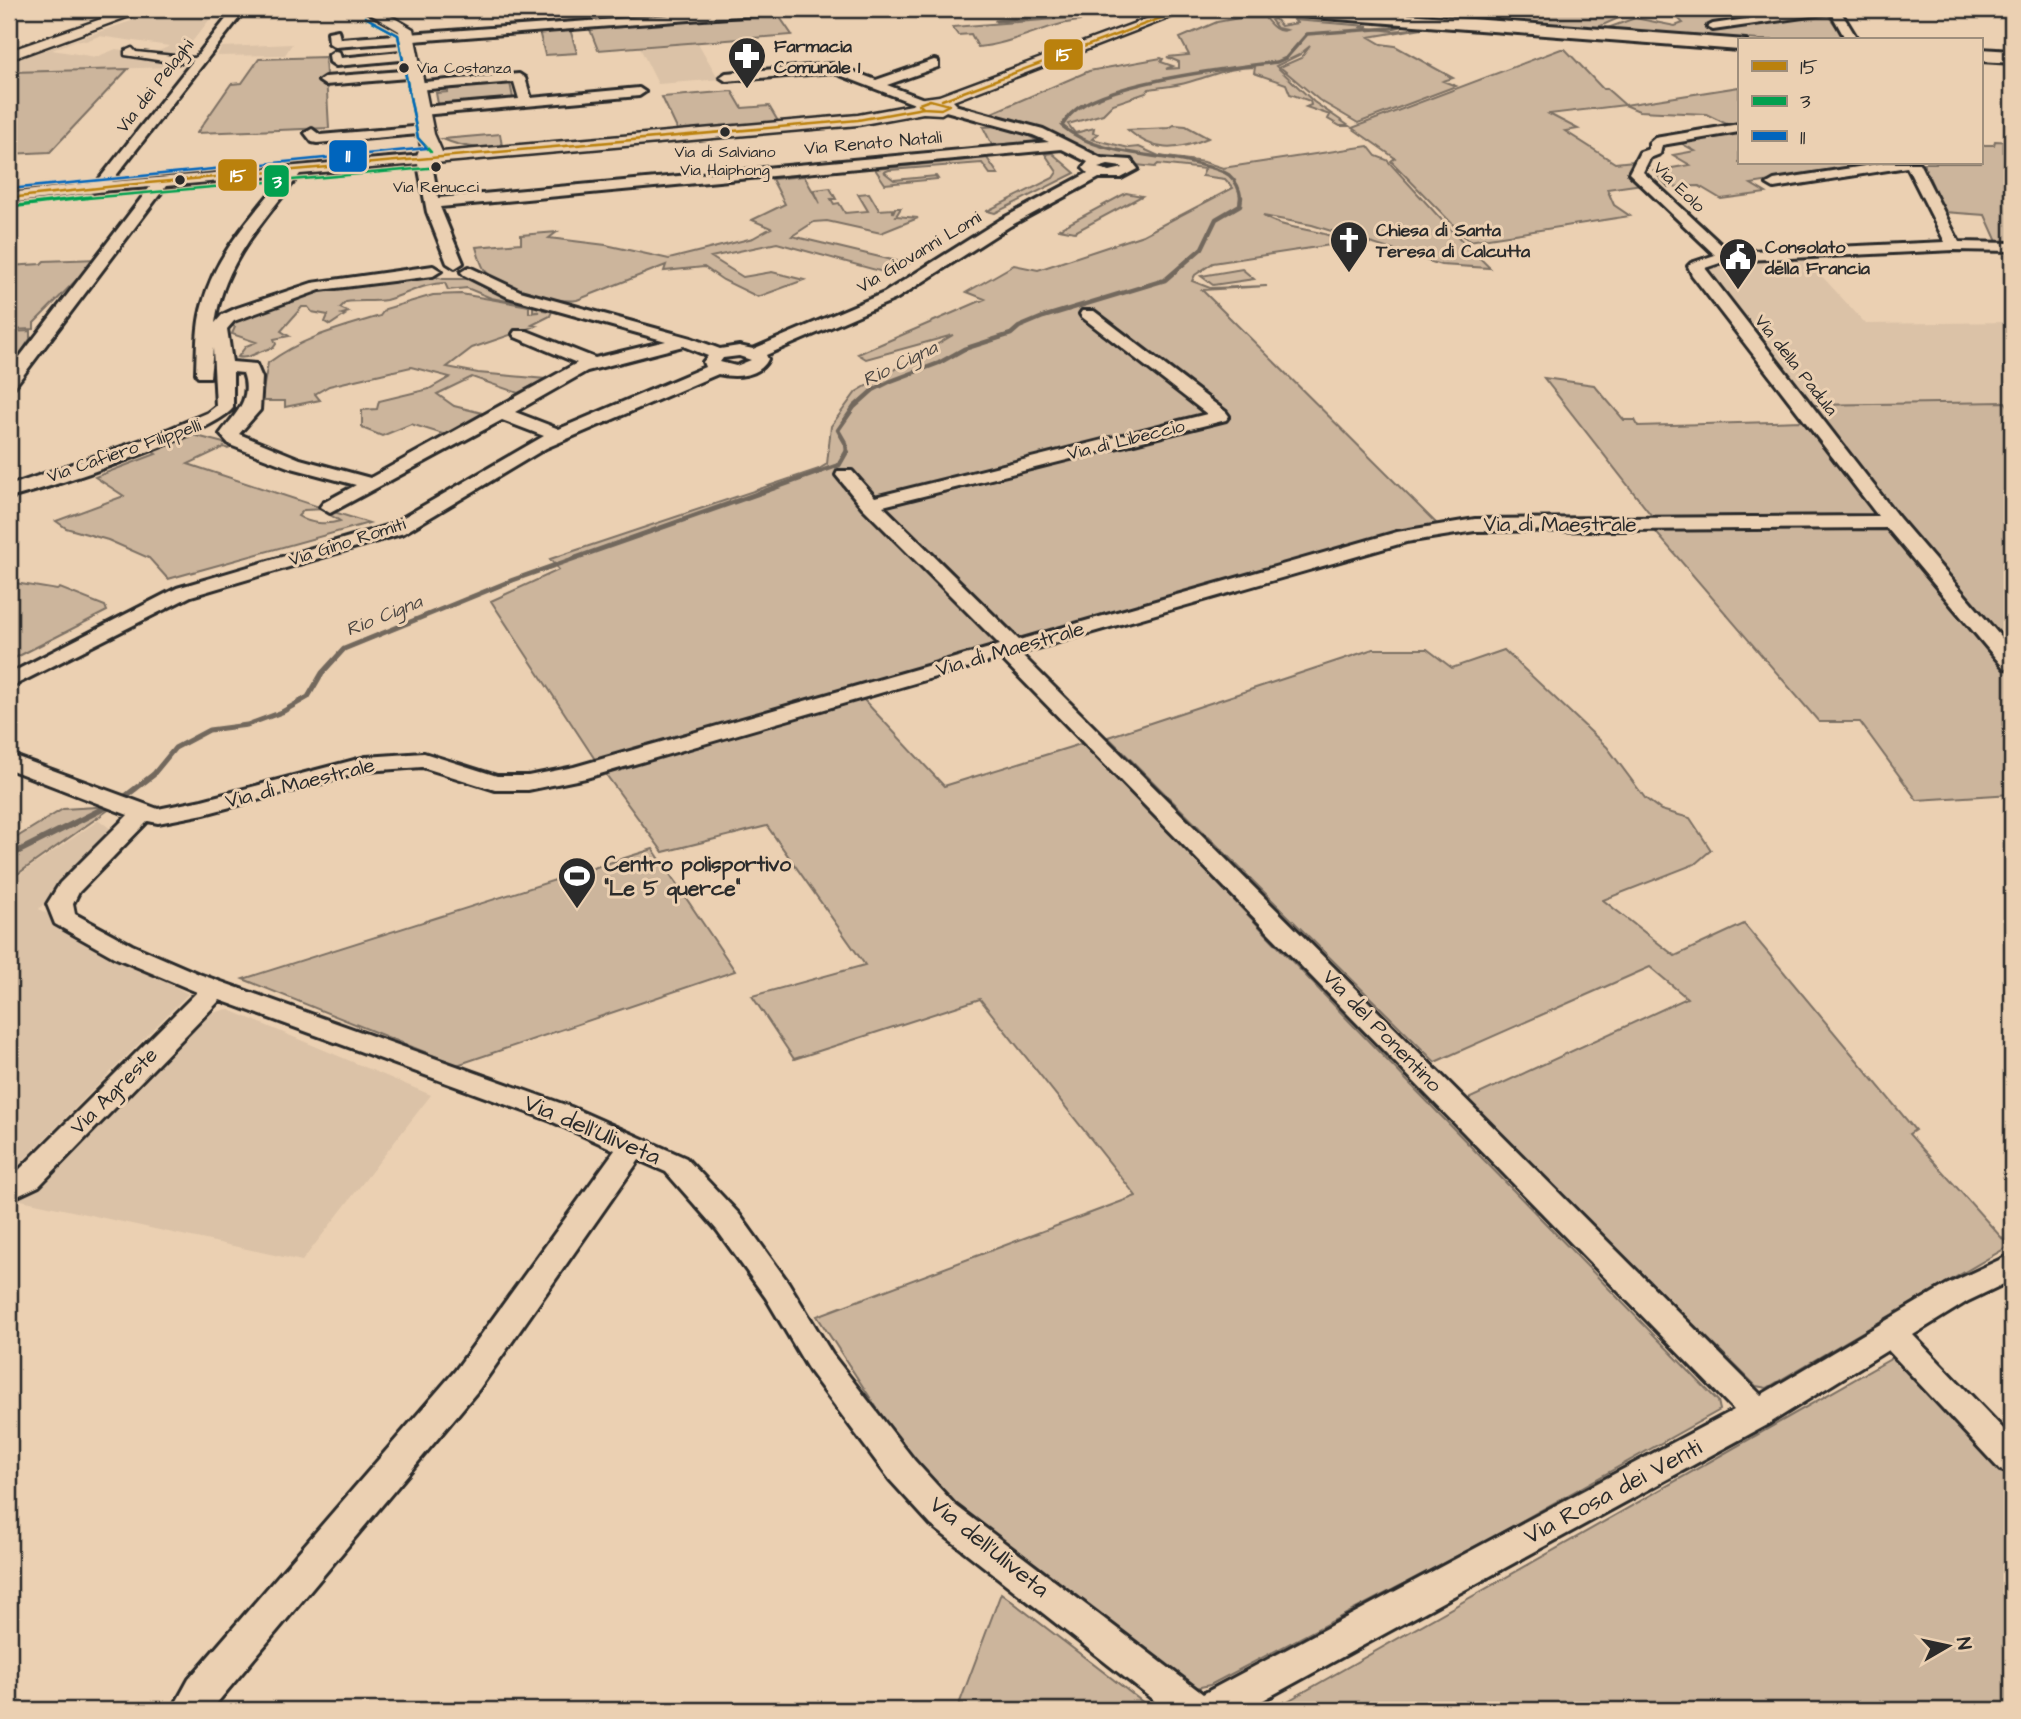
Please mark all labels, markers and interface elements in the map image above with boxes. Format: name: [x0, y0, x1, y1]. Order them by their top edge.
street label: Via dei Pelaghi: [110, 33, 201, 139]
place label: Farmacia Comunale 1: [774, 34, 861, 80]
pharmacy icon: Farmacia Comunale 1: [726, 35, 768, 90]
line badge: 15: [1043, 38, 1084, 71]
legend: [1738, 38, 1982, 164]
text: 15: [1056, 42, 1072, 69]
text: 15: [1800, 53, 1818, 82]
place label: Via Costanza: [417, 57, 511, 79]
marker: Via Costanza: [397, 61, 411, 75]
text: 3: [1800, 87, 1811, 116]
text: 11: [1800, 123, 1806, 152]
marker: Via di Salviano Via Haiphong: [718, 125, 732, 139]
street label: Via Renato Natali: [803, 125, 943, 161]
line badge: 11: [328, 139, 368, 173]
place label: Via di Salviano Via Haiphong: [675, 141, 775, 182]
text: 11: [346, 143, 351, 170]
street label: Via Eolo: [1647, 156, 1711, 218]
line badge: 15: [217, 158, 258, 192]
marker: Via Renucci: [429, 160, 443, 174]
text: 15: [230, 163, 246, 190]
line badge: 3: [263, 164, 290, 198]
text: 3: [271, 169, 282, 196]
unlabelled marker: [173, 173, 187, 187]
place label: Via Renucci: [393, 176, 480, 198]
street label: Via Giovanni Lomi: [852, 205, 986, 299]
place label: Chiesa di Santa Teresa di Calcutta: [1375, 218, 1531, 264]
church icon: Chiesa di Santa Teresa di Calcutta: [1328, 219, 1370, 274]
place label: Consolato della Francia: [1764, 235, 1871, 281]
public building icon: Consolato della Francia: [1717, 236, 1759, 291]
street label: Via della Padula: [1748, 309, 1844, 421]
water label: Rio Cigna: [858, 334, 943, 394]
street label: Via Cafiero Filippelli: [44, 413, 205, 489]
street label: Via di Libeccio: [1065, 413, 1187, 467]
street label: Via di Maestrale: [1483, 510, 1637, 539]
street label: Via Gino Romiti: [285, 511, 409, 573]
water label: Rio Cigna: [342, 588, 427, 644]
street label: Via di Maestrale: [932, 614, 1088, 684]
street label: Via di Maestrale: [222, 750, 378, 816]
place label: Centro polisportivo “Le 5 querce”: [604, 850, 791, 904]
sports icon: Centro polisportivo “Le 5 querce”: [556, 855, 598, 910]
street label: Via del Ponentino: [1316, 963, 1448, 1099]
street label: Via Agreste: [64, 1041, 166, 1143]
street label: Via dell'Uliveta: [518, 1086, 666, 1174]
street label: Via Rosa dei Venti: [1518, 1431, 1708, 1553]
street label: Via dell'Uliveta: [922, 1488, 1056, 1606]
north arrow: [1912, 1610, 1982, 1680]
text: N: [1949, 1636, 1978, 1652]

